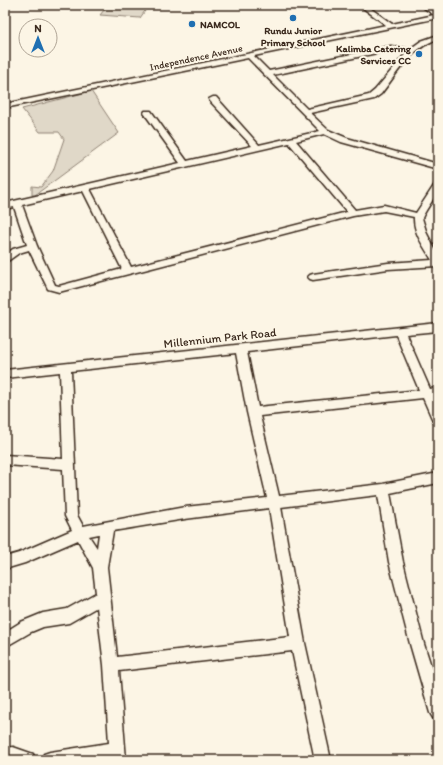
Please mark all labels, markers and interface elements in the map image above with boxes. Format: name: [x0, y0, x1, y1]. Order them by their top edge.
marker: Rundu Junior Primary School: [288, 13, 298, 23]
north arrow: [18, 18, 58, 58]
place label: NAMCOL: [200, 18, 241, 31]
marker: NAMCOL: [187, 19, 197, 29]
text: N: [34, 22, 42, 35]
place label: Rundu Junior Primary School: [261, 24, 325, 49]
street label: Independence Avenue: [149, 41, 244, 74]
place label: Kalimba Catering Services CC: [336, 42, 412, 67]
marker: Kalimba Catering Services CC: [414, 49, 424, 59]
street label: Millennium Park Road: [163, 325, 278, 351]

